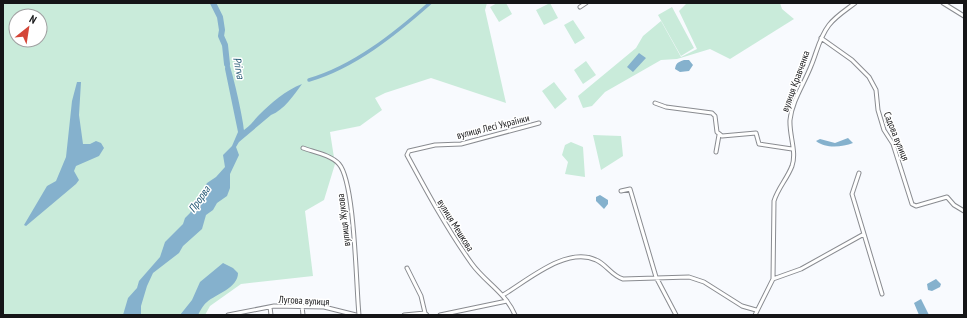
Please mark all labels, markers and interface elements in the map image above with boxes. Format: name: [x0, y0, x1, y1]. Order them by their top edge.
north arrow: [8, 8, 48, 48]
text: N: [27, 12, 39, 27]
street label: вулиця Кравченка: [778, 49, 813, 114]
water label: Prirva: [230, 56, 248, 81]
street label: Садова вулиця: [881, 110, 912, 163]
street label: вулиця Лесі Українки: [455, 111, 531, 142]
water label: Прорва: [185, 183, 213, 215]
street label: вулиця Жукова: [334, 193, 353, 247]
street label: вулиця Мешкова: [434, 197, 477, 254]
street label: Лугова вулиця: [277, 293, 330, 308]

